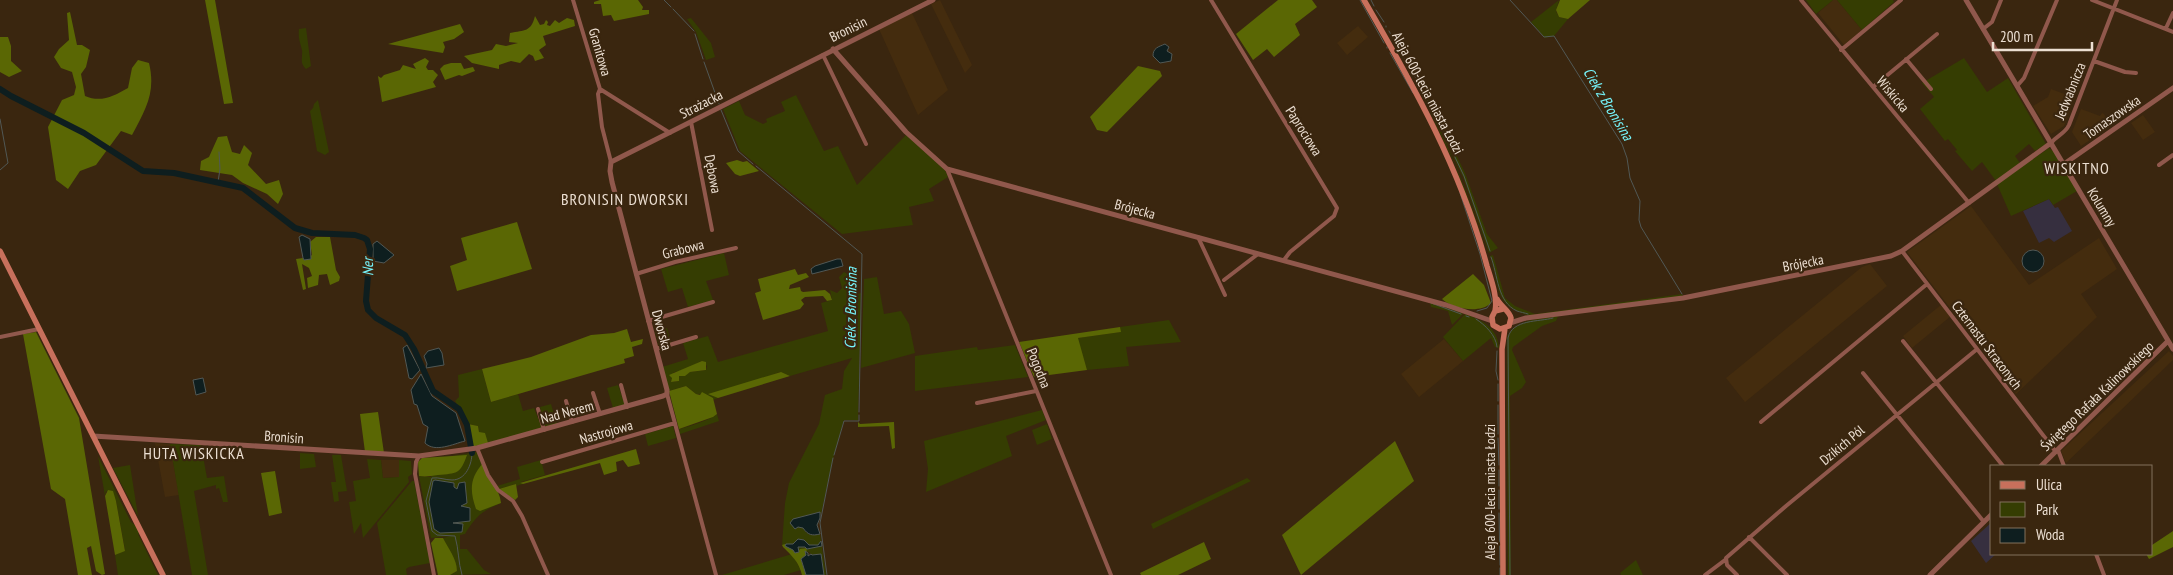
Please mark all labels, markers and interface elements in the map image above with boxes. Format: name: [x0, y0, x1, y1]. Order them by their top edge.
street label: Bronisin: [826, 12, 870, 46]
scale bar: [1993, 20, 2092, 52]
street label: Granitowa: [585, 26, 615, 78]
text: 200 m: [2000, 27, 2033, 46]
street label: Aleja 600-lecia miasta Łodzi: [1388, 29, 1468, 157]
street label: Jedwabnicza: [2050, 60, 2090, 123]
water label: Ciek z Bronisina: [1579, 64, 1638, 144]
street label: Wiskicka: [1873, 72, 1913, 116]
street label: Strażacka: [676, 86, 726, 122]
street label: Tomaszowska: [2080, 91, 2144, 143]
street label: Paprociowa: [1282, 103, 1326, 159]
street label: Dębowa: [700, 153, 726, 195]
district label: WISKITNO: [2044, 158, 2110, 178]
street label: Kolumny: [2083, 184, 2121, 230]
district label: BRONISIN DWORSKI: [561, 189, 689, 209]
street label: Brójecka: [1113, 195, 1157, 223]
street label: Grabowa: [660, 235, 706, 263]
street label: Brójecka: [1781, 250, 1825, 276]
water label: Ner: [358, 256, 377, 276]
water label: Ciek z Bronisina: [840, 266, 861, 349]
street label: Czternastu Straconych: [1948, 297, 2026, 393]
street label: Dworska: [648, 308, 676, 352]
street label: Świętego Rafała Kalinowskiego: [2037, 337, 2157, 455]
street label: Pogodna: [1023, 345, 1055, 391]
street label: Nad Nerem: [538, 396, 596, 428]
street label: Nastrojowa: [577, 416, 635, 448]
street label: Dzikich Pól: [1816, 421, 1869, 469]
street label: Aleja 600-lecia miasta Łodzi: [1481, 424, 1499, 560]
street label: Bronisin: [264, 427, 304, 447]
district label: HUTA WISKICKA: [143, 443, 245, 463]
legend: [1990, 465, 2153, 555]
text: Ulica: [2036, 475, 2062, 494]
text: Park: [2036, 500, 2058, 519]
text: Woda: [2036, 525, 2065, 544]

